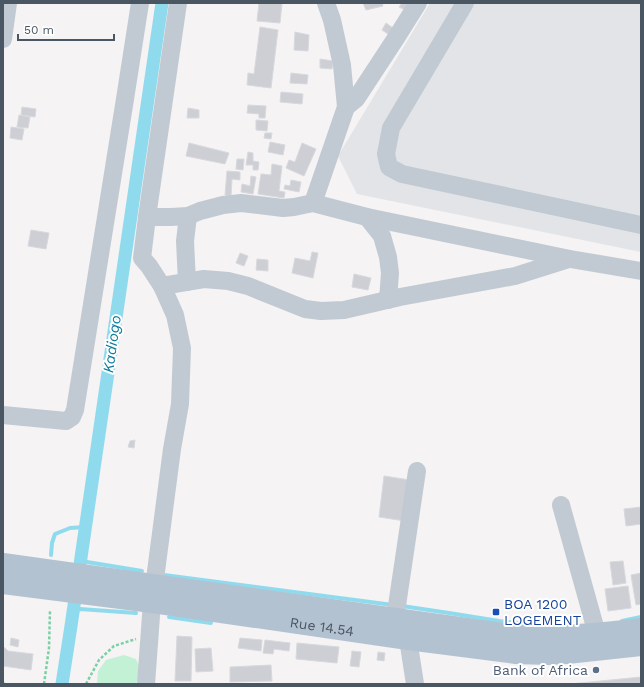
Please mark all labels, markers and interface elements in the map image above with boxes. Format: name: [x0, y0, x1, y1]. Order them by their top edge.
scale bar: [18, 16, 114, 42]
text: 50 m: [24, 23, 54, 37]
water label: Kadiogo: [99, 314, 125, 374]
place label: BOA 1200 LOGEMENT: [504, 596, 582, 628]
marker: BOA 1200 LOGEMENT: [491, 607, 501, 617]
street label: Rue 14.54: [289, 614, 355, 639]
place label: Bank of Africa: [493, 662, 588, 678]
marker: Bank of Africa: [591, 665, 601, 675]

